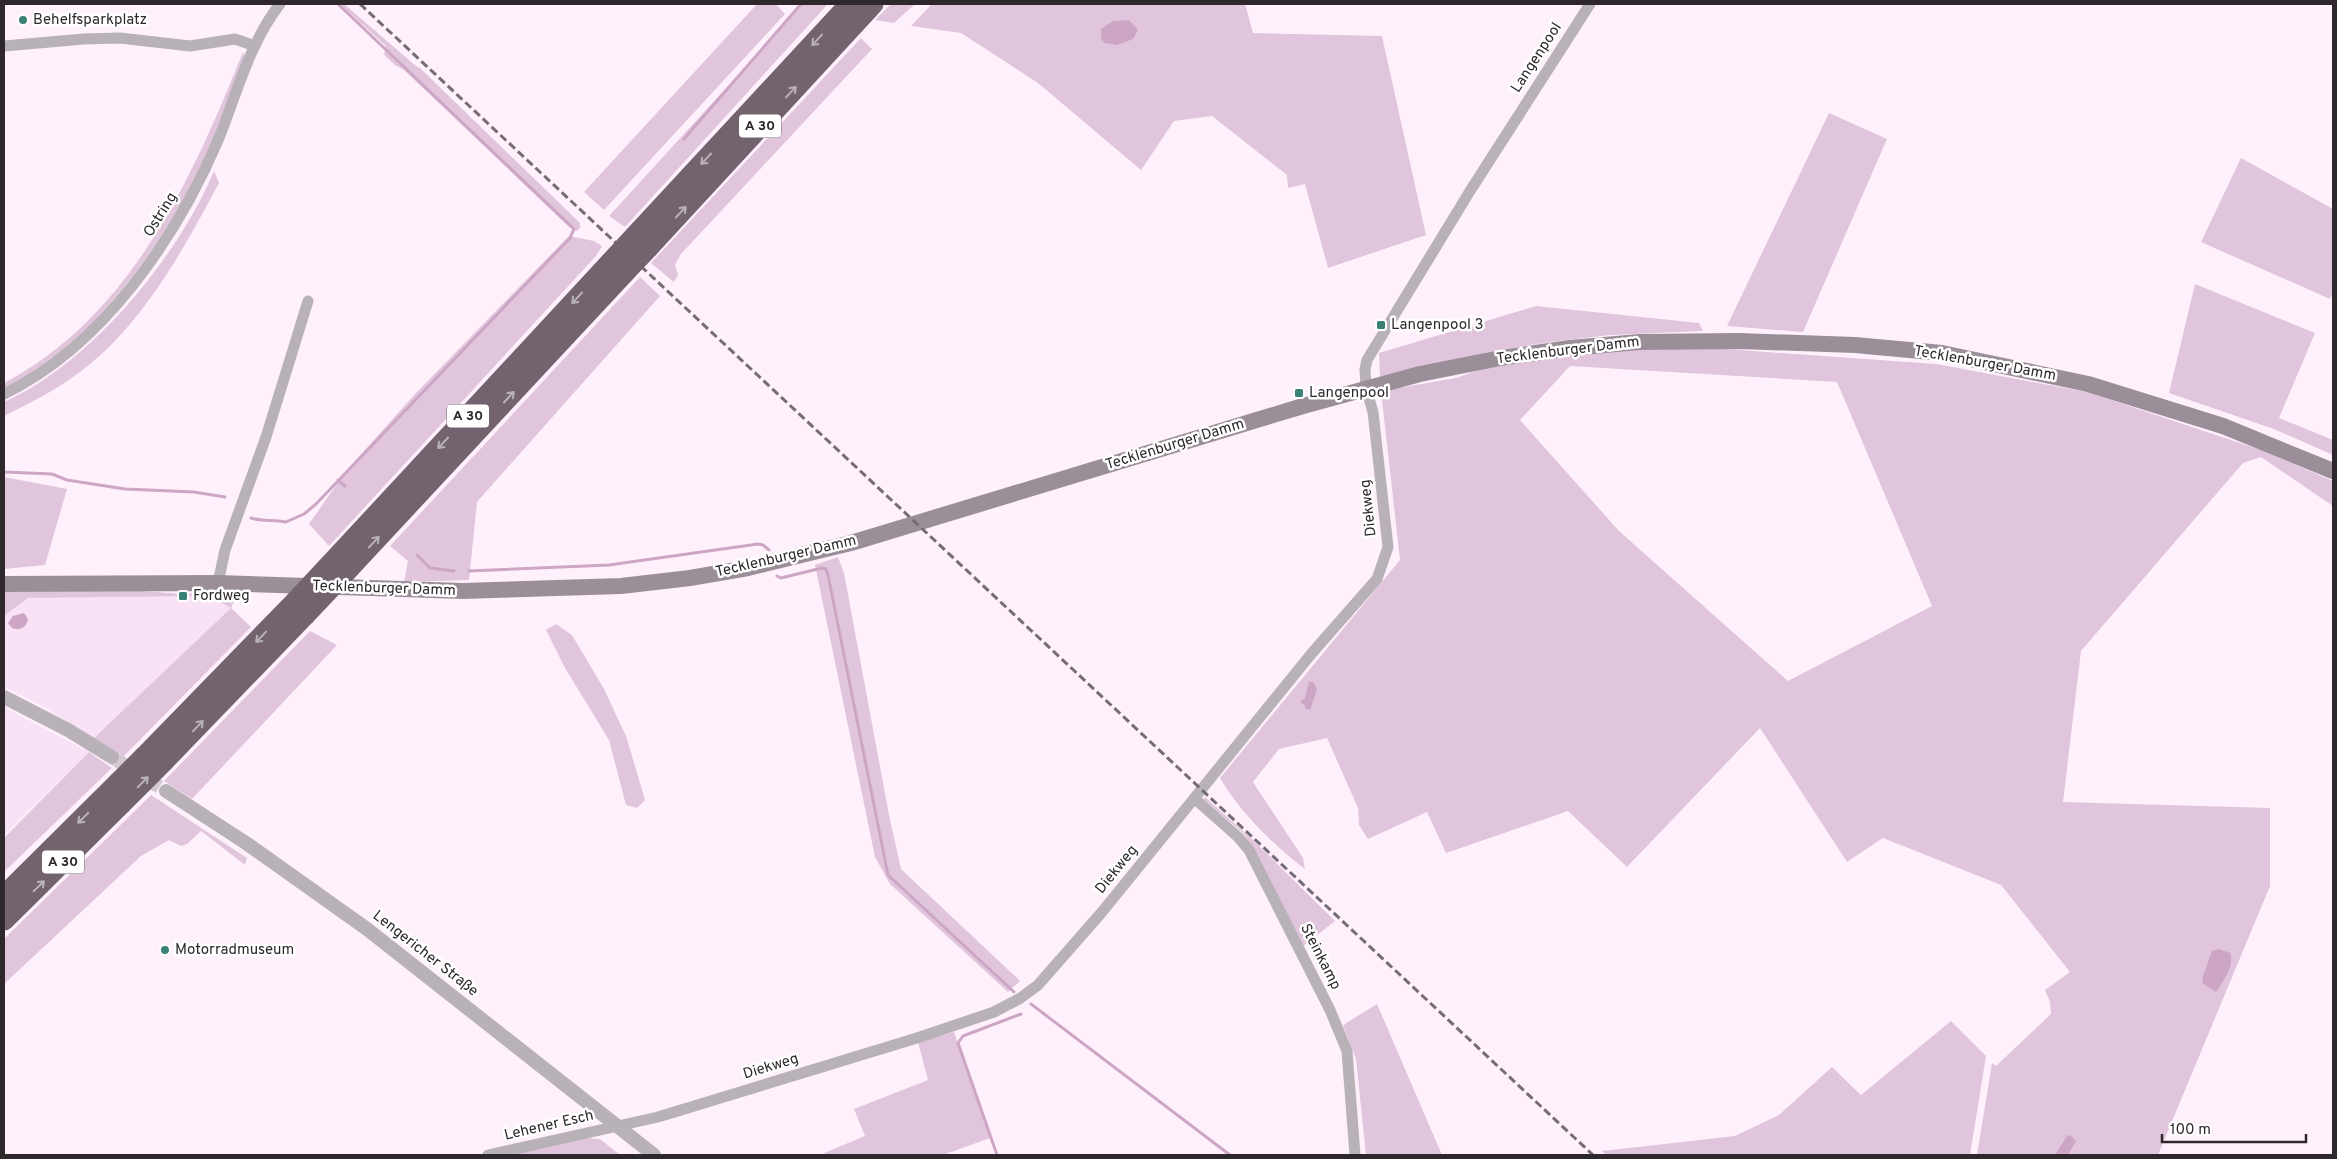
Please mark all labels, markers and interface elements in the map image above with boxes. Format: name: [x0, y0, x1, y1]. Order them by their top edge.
place label: Behelfsparkplatz: [33, 11, 147, 30]
marker: Behelfsparkplatz: [17, 14, 29, 26]
street label: Langenpool: [1507, 19, 1567, 97]
one-way arrow: [811, 33, 823, 46]
one-way arrow: [785, 86, 797, 99]
road number: A 30: [739, 114, 781, 138]
one-way arrow: [700, 152, 712, 165]
street label: Ostring: [140, 189, 182, 241]
one-way arrow: [675, 205, 687, 218]
one-way arrow: [571, 292, 583, 305]
place label: Langenpool 3: [1391, 316, 1484, 335]
marker: Langenpool 3: [1375, 319, 1387, 331]
street label: Tecklenburger Damm: [1495, 333, 1641, 369]
street label: Tecklenburger Damm: [1913, 342, 2057, 386]
place label: Langenpool: [1309, 384, 1389, 403]
marker: Langenpool: [1293, 387, 1305, 399]
one-way arrow: [503, 391, 515, 404]
road number: A 30: [447, 404, 489, 428]
street label: Tecklenburger Damm: [1103, 415, 1247, 475]
one-way arrow: [437, 437, 449, 450]
street label: Diekweg: [1357, 479, 1381, 537]
street label: Tecklenburger Damm: [714, 532, 858, 582]
one-way arrow: [368, 535, 380, 548]
street label: Tecklenburger Damm: [312, 577, 456, 601]
place label: Fordweg: [193, 587, 250, 606]
marker: Fordweg: [177, 590, 189, 602]
one-way arrow: [255, 630, 267, 643]
one-way arrow: [192, 720, 204, 732]
one-way arrow: [137, 776, 149, 789]
one-way arrow: [77, 812, 90, 824]
street label: Diekweg: [1092, 842, 1142, 898]
road number: A 30: [42, 850, 84, 874]
one-way arrow: [32, 880, 45, 892]
street label: Lengericher Straße: [368, 907, 482, 1001]
street label: Steinkamp: [1295, 921, 1345, 993]
place label: Motorradmuseum: [175, 941, 294, 960]
marker: Motorradmuseum: [159, 944, 171, 956]
street label: Diekweg: [741, 1050, 801, 1084]
street label: Lehener Esch: [502, 1106, 596, 1146]
scale bar: [2162, 1112, 2306, 1144]
text: 100 m: [2170, 1121, 2211, 1140]

